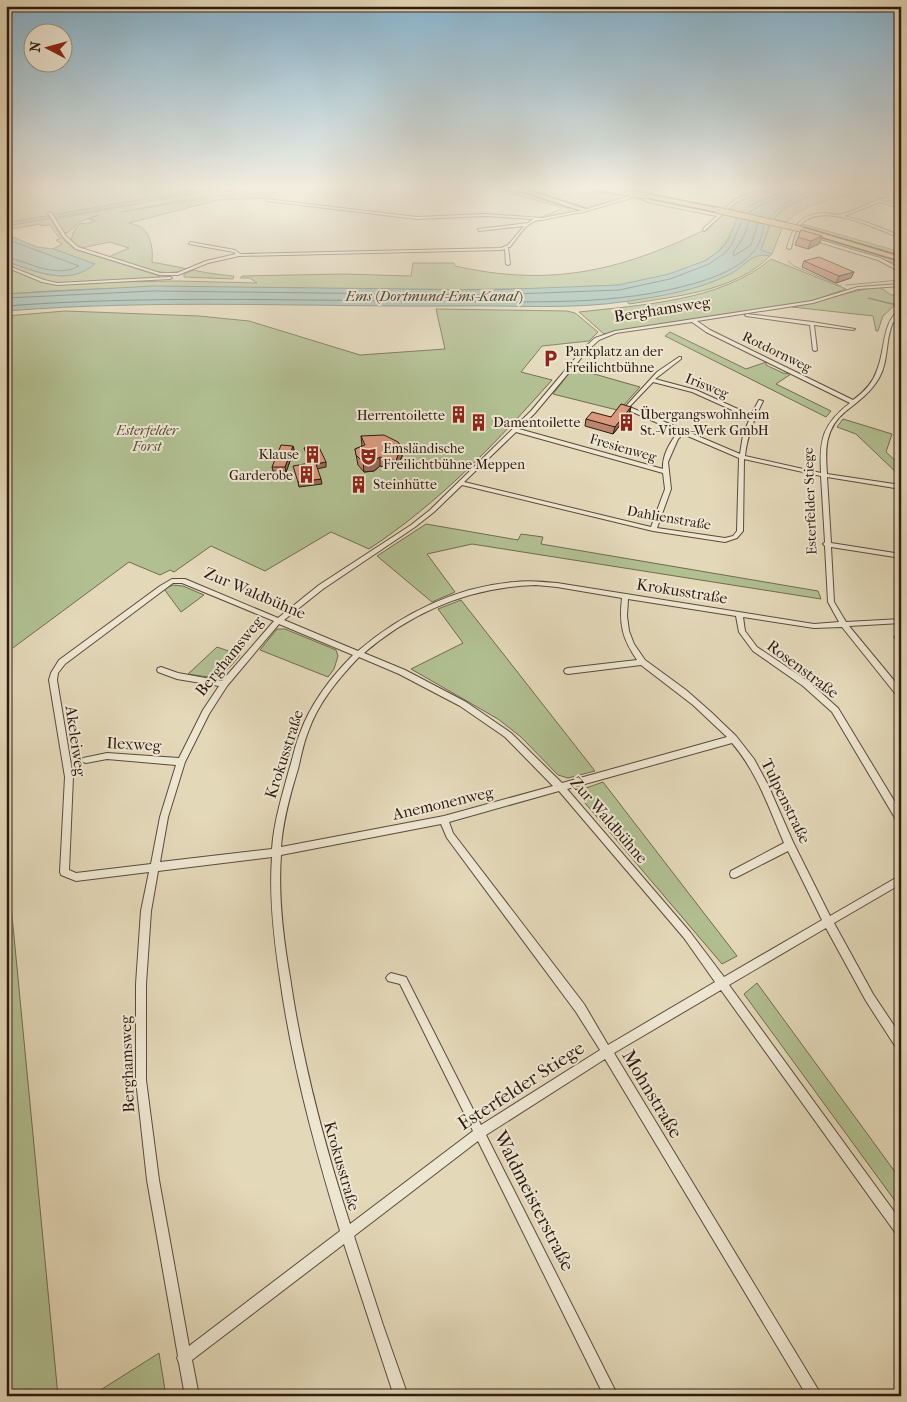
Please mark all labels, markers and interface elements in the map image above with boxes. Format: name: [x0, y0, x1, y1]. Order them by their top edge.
north arrow: [22, 22, 72, 72]
text: N: [27, 40, 45, 53]
water label: Ems (Dortmund-Ems-Kanal): [344, 287, 523, 305]
street label: Berghamsweg: [612, 292, 712, 326]
street label: Rotdornweg: [740, 328, 815, 376]
place label: Parkplatz an der Freilichtbühne: [565, 343, 663, 376]
parking icon: Parkplatz an der Freilichtbühne: [541, 349, 561, 369]
street label: Irisweg: [683, 370, 732, 403]
building icon: Herrentoilette: [449, 405, 469, 425]
place label: Übergangswohnheim St.-Vitus-Werk GmbH: [640, 406, 770, 439]
place label: Herrentoilette: [357, 407, 445, 424]
building icon: Damentoilette: [469, 412, 489, 432]
building icon: Übergangswohnheim St.-Vitus-Werk GmbH: [616, 412, 636, 432]
place label: Damentoilette: [493, 414, 581, 431]
park label: Esterfelder Forst: [115, 422, 180, 455]
street label: Fresienweg: [588, 430, 659, 466]
place label: Emsländische Freilichtbühne Meppen: [383, 440, 525, 473]
building icon: Klause: [303, 444, 323, 464]
place label: Klause: [259, 446, 299, 463]
theatre icon: Emsländische Freilichtbühne Meppen: [359, 446, 379, 466]
street label: Esterfelder Stiege: [800, 447, 820, 555]
building icon: Garderobe: [297, 465, 317, 485]
place label: Garderobe: [229, 467, 293, 484]
building icon: Steinhütte: [349, 474, 369, 494]
place label: Steinhütte: [373, 476, 437, 493]
street label: Dahlienstraße: [626, 502, 712, 534]
street label: Zur Waldbühne: [201, 563, 309, 623]
street label: Krokusstraße: [635, 574, 729, 608]
street label: Berghamsweg: [191, 612, 267, 700]
street label: Rosenstraße: [763, 636, 843, 702]
street label: Akeleiweg: [62, 704, 90, 778]
street label: Krokusstraße: [261, 707, 307, 801]
street label: Ilexweg: [106, 733, 162, 755]
street label: Tulpenstraße: [757, 755, 815, 847]
street label: Zur Waldbühne: [566, 773, 652, 867]
street label: Anemonenweg: [390, 782, 496, 824]
street label: Berghamsweg: [116, 1015, 138, 1113]
street label: Esterfelder Stiege: [454, 1037, 588, 1135]
street label: Mohnstraße: [617, 1046, 687, 1142]
street label: Krokusstraße: [320, 1119, 364, 1213]
street label: Waldmeisterstraße: [489, 1126, 579, 1275]

